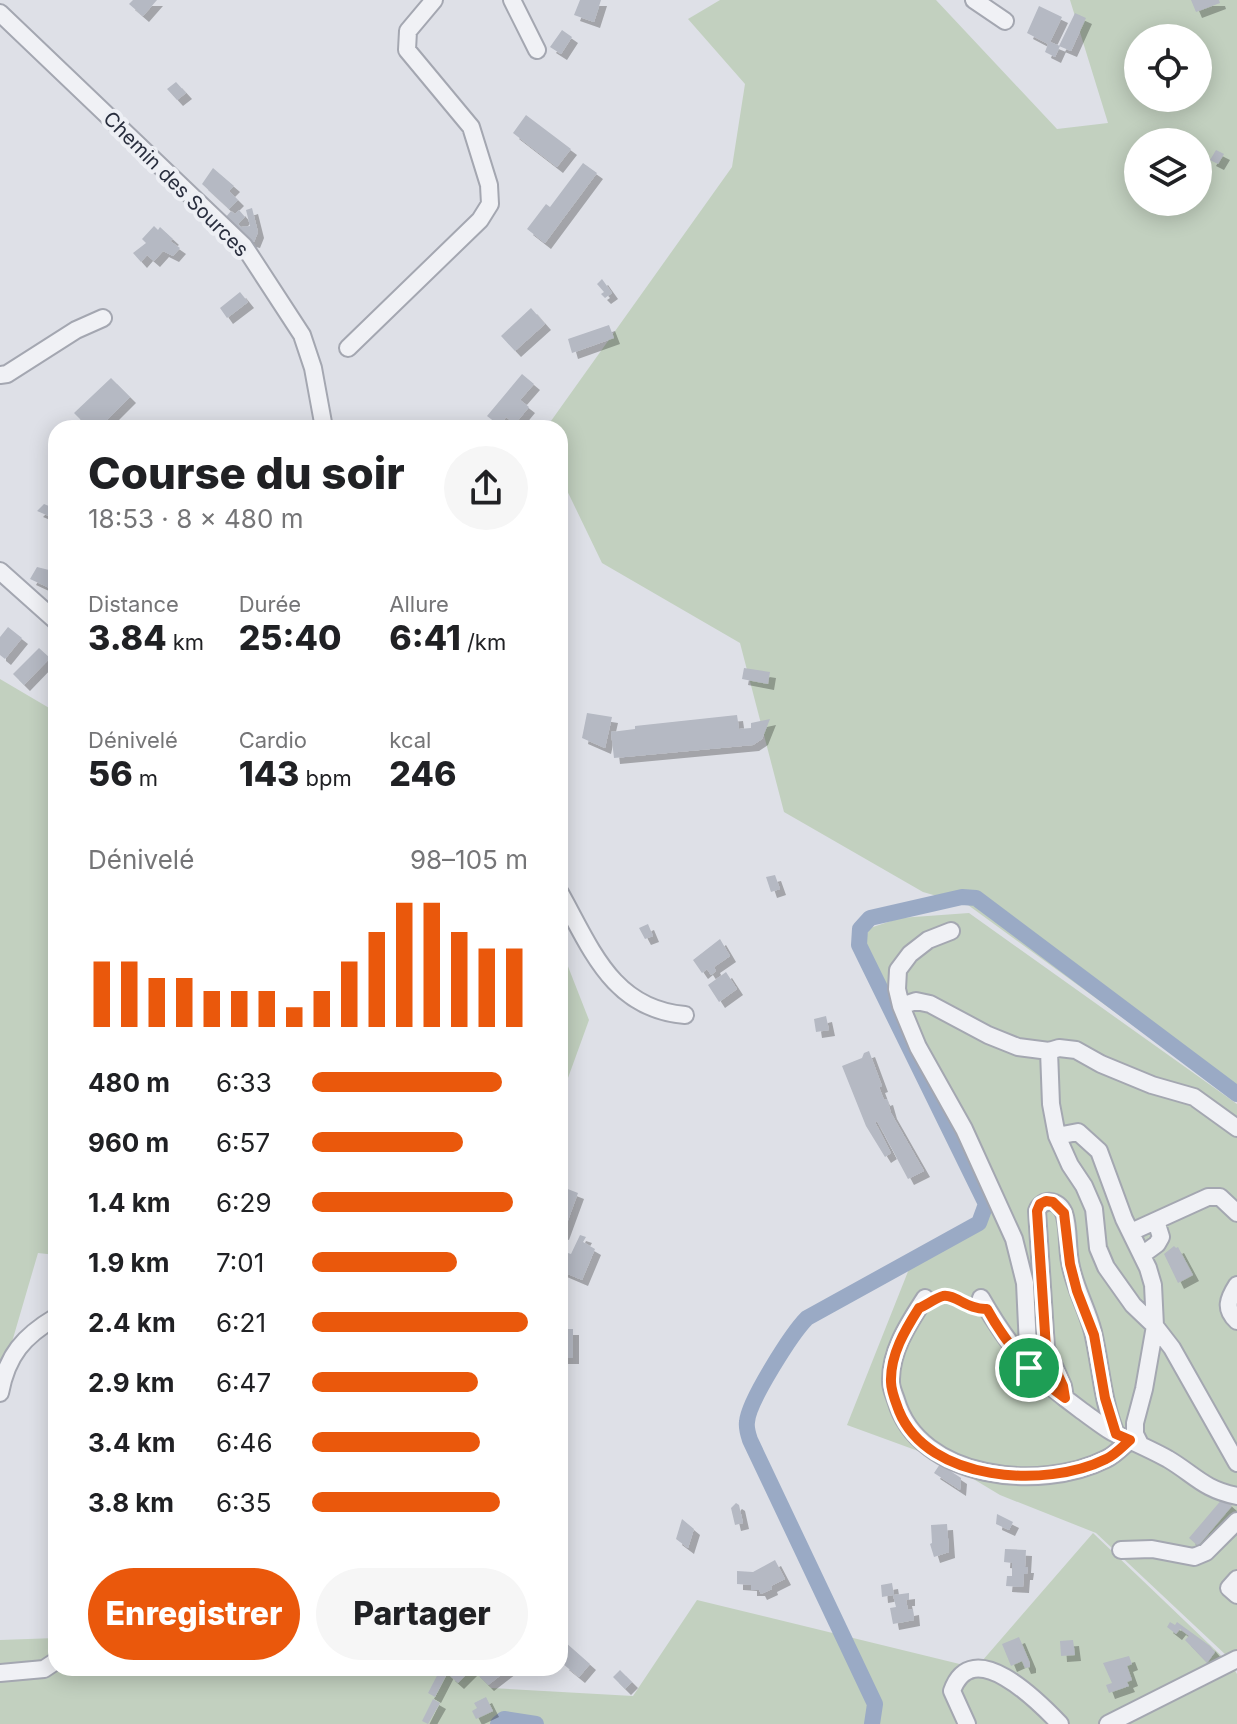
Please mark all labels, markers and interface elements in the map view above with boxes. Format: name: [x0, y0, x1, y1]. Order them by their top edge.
map controls: [1124, 24, 1212, 216]
button: locate: [1124, 24, 1212, 112]
street label: Chemin des Sources: [98, 106, 254, 262]
button: layers: [1124, 128, 1212, 216]
text: Course du soir: [88, 446, 405, 500]
button: share: [444, 446, 528, 530]
text: 18:53 · 8 × 480 m: [88, 503, 303, 534]
text: Distance: [88, 591, 179, 617]
text: Durée: [239, 591, 301, 617]
text: Allure: [389, 591, 449, 617]
text: 3.84: [88, 617, 167, 658]
text: 25:40: [239, 617, 341, 658]
text: 6:41: [389, 617, 461, 658]
text: km: [167, 629, 204, 655]
text: /km: [461, 629, 506, 655]
text: Dénivelé: [88, 727, 178, 753]
text: Cardio: [239, 727, 307, 753]
text: kcal: [389, 727, 431, 753]
text: 56: [88, 753, 133, 794]
text: 143: [239, 753, 299, 794]
text: 246: [389, 753, 456, 794]
text: m: [133, 765, 158, 791]
text: bpm: [299, 765, 352, 791]
text: Dénivelé: [88, 844, 194, 875]
text: 98–105 m: [410, 844, 528, 875]
text: 480 m: [88, 1067, 170, 1098]
text: 6:33: [216, 1067, 272, 1098]
text: 960 m: [88, 1127, 169, 1158]
text: 6:57: [216, 1127, 270, 1158]
text: 1.4 km: [88, 1187, 170, 1218]
text: 6:29: [216, 1187, 272, 1218]
text: 1.9 km: [88, 1247, 169, 1278]
text: 7:01: [216, 1247, 264, 1278]
text: 2.4 km: [88, 1307, 176, 1338]
text: 6:21: [216, 1307, 266, 1338]
pin: [995, 1334, 1063, 1402]
icon: arrive: [1007, 1346, 1051, 1390]
text: 2.9 km: [88, 1367, 175, 1398]
text: 6:47: [216, 1367, 271, 1398]
text: 3.4 km: [88, 1427, 175, 1458]
text: 6:46: [216, 1427, 273, 1458]
text: 3.8 km: [88, 1487, 174, 1518]
text: 6:35: [216, 1487, 271, 1518]
button: Enregistrer: [88, 1568, 300, 1660]
button: Partager: [316, 1568, 528, 1660]

